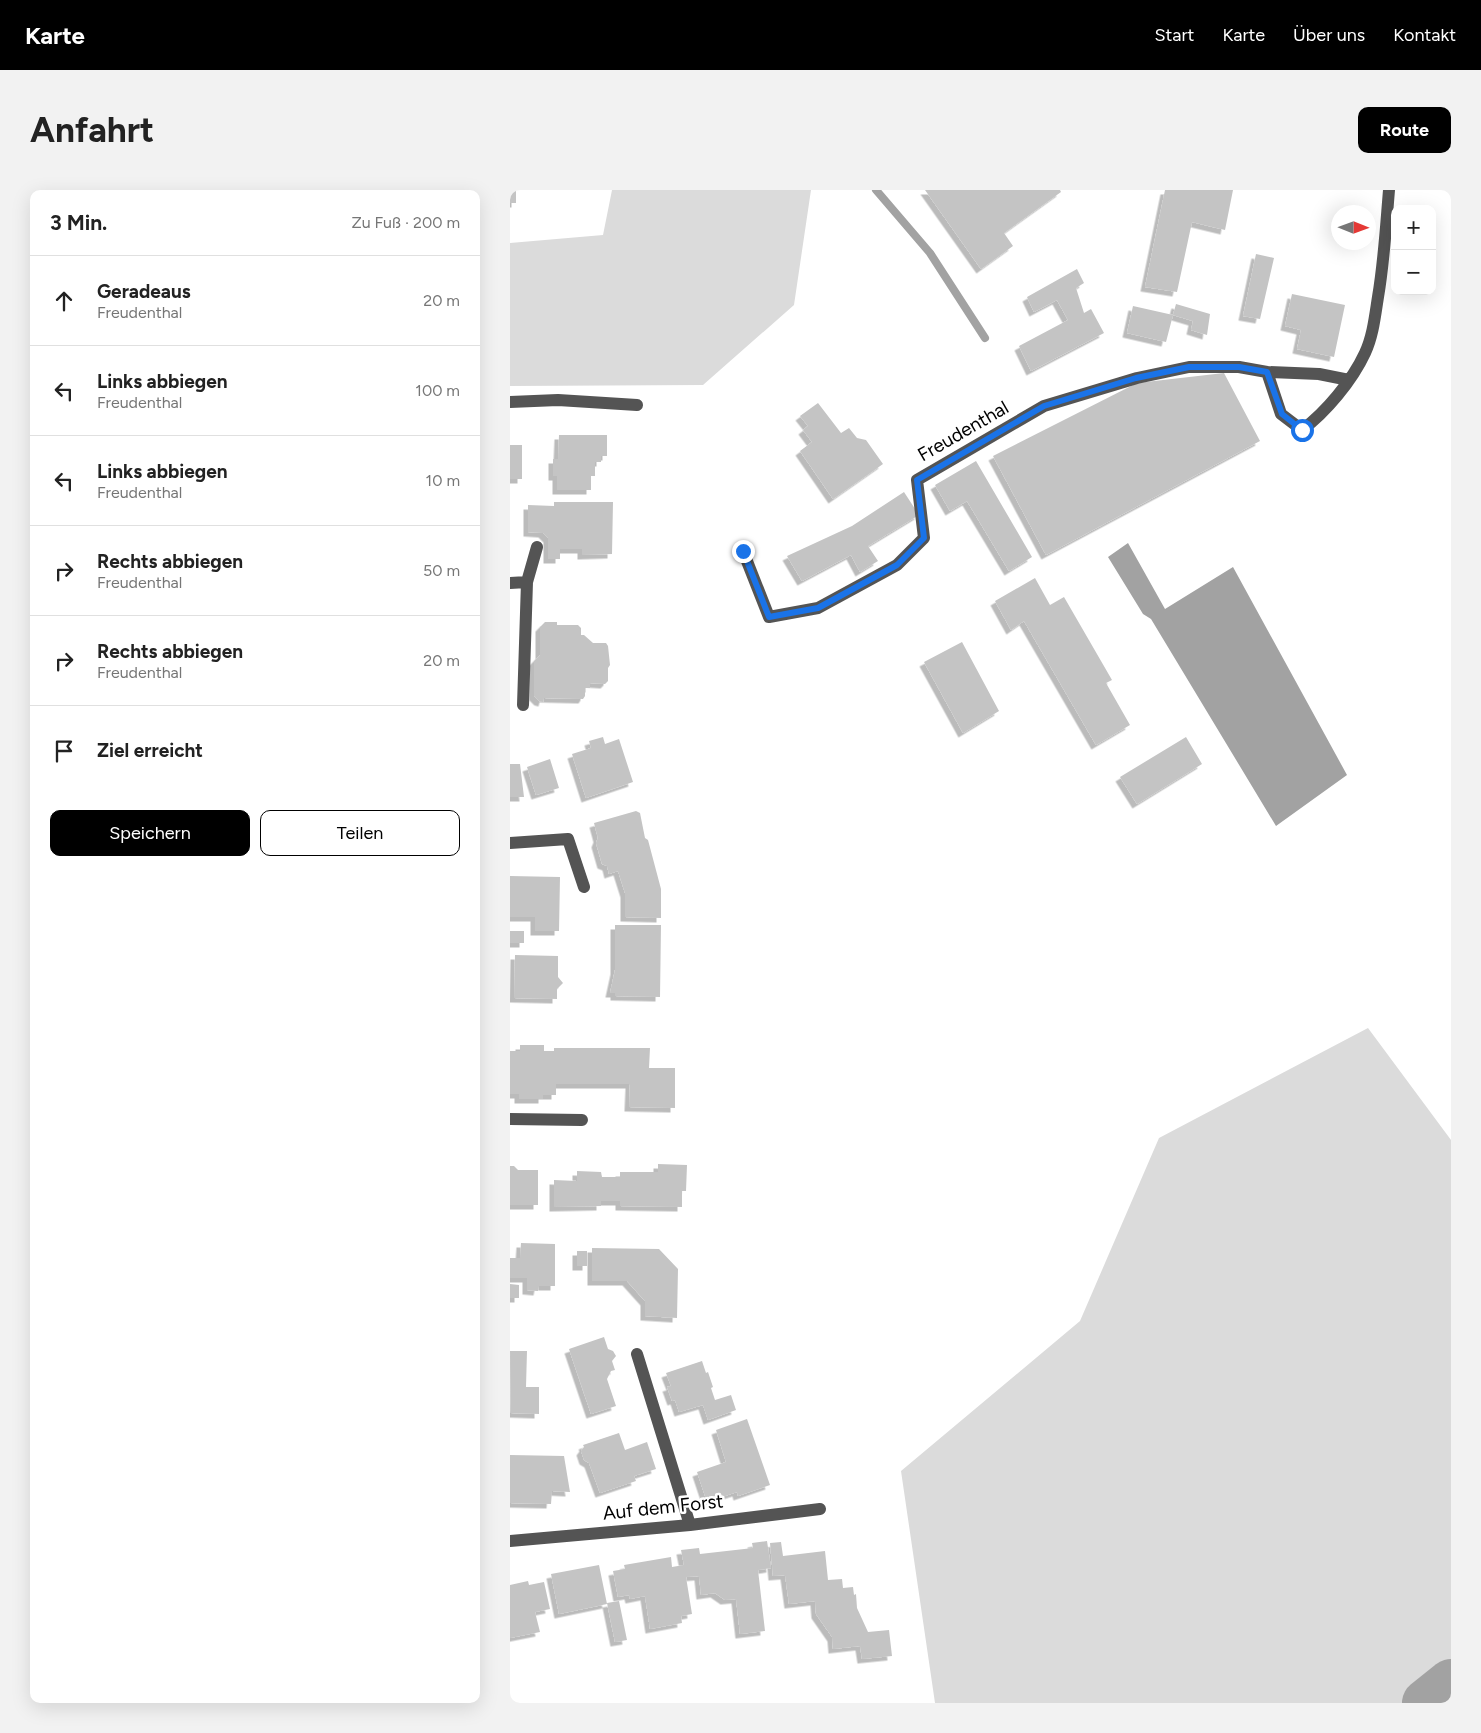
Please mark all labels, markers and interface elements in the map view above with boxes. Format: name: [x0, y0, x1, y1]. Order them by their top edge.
text: Karte: [25, 21, 85, 50]
text: Start: [1155, 24, 1194, 46]
text: Karte: [1222, 24, 1265, 46]
text: Über uns: [1293, 24, 1365, 46]
text: Kontakt: [1393, 24, 1456, 46]
button: Route: [1358, 107, 1451, 153]
text: Anfahrt: [30, 109, 154, 151]
north arrow: [1331, 205, 1376, 250]
map controls: [1391, 205, 1436, 295]
button: +: [1391, 205, 1436, 250]
text: 3 Min.: [50, 210, 107, 235]
text: Zu Fuß · 200 m: [351, 213, 460, 232]
button: −: [1391, 250, 1436, 295]
text: Geradeaus: [97, 280, 191, 303]
icon: ahead: [50, 287, 78, 315]
text: 20 m: [423, 291, 460, 310]
text: Freudenthal: [97, 303, 182, 322]
text: Links abbiegen: [97, 370, 228, 393]
icon: left: [50, 377, 78, 405]
text: 100 m: [415, 381, 460, 400]
text: Freudenthal: [97, 393, 182, 412]
street label: Freudenthal: [913, 396, 1013, 466]
route start: [1291, 419, 1314, 442]
text: Links abbiegen: [97, 460, 228, 483]
icon: left: [50, 467, 78, 495]
text: 10 m: [426, 471, 460, 490]
text: Freudenthal: [97, 483, 182, 502]
route end: [732, 540, 755, 563]
text: Rechts abbiegen: [97, 550, 243, 573]
icon: right: [50, 557, 78, 585]
text: 50 m: [423, 561, 460, 580]
text: Freudenthal: [97, 573, 182, 592]
text: Rechts abbiegen: [97, 640, 243, 663]
icon: right: [50, 647, 78, 675]
text: 20 m: [423, 651, 460, 670]
text: Freudenthal: [97, 663, 182, 682]
icon: arrive: [50, 737, 78, 765]
text: Ziel erreicht: [97, 739, 203, 762]
button: Speichern: [50, 810, 250, 856]
button: Teilen: [260, 810, 460, 856]
street label: Auf dem Forst: [602, 1489, 724, 1525]

